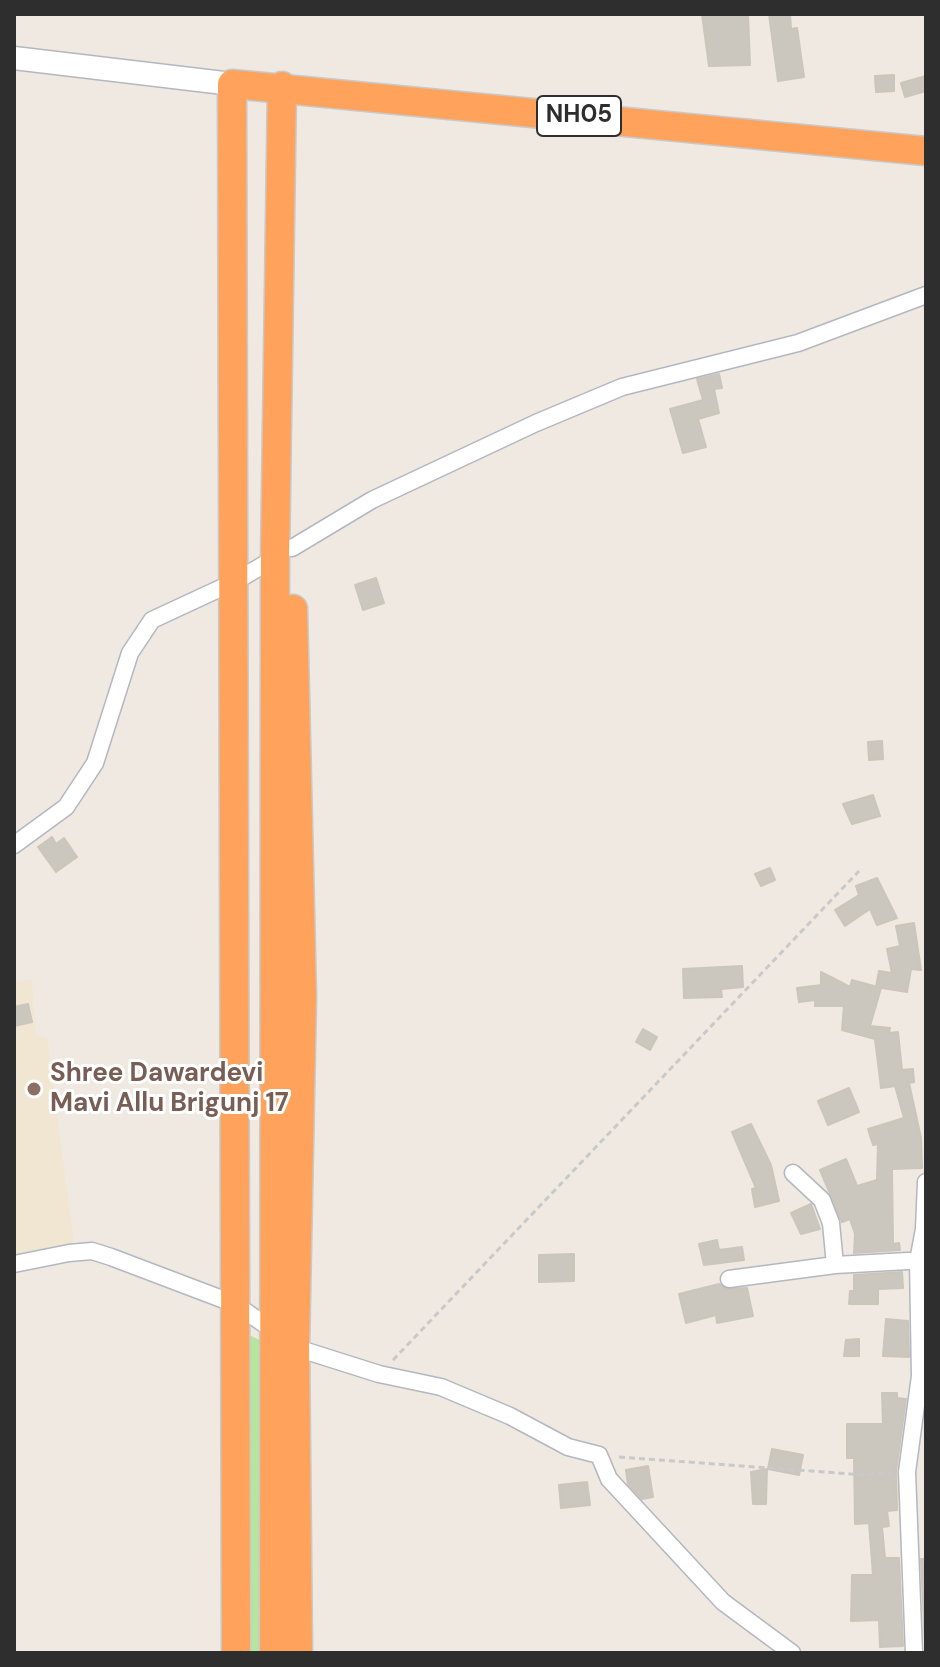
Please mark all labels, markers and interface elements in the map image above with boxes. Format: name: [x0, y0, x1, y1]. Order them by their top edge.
road number: NH05: [537, 96, 621, 136]
place label: Shree Dawardevi Mavi Allu Brigunj 17: [50, 1058, 289, 1120]
marker: Shree Dawardevi Mavi Allu Brigunj 17: [25, 1080, 43, 1098]

